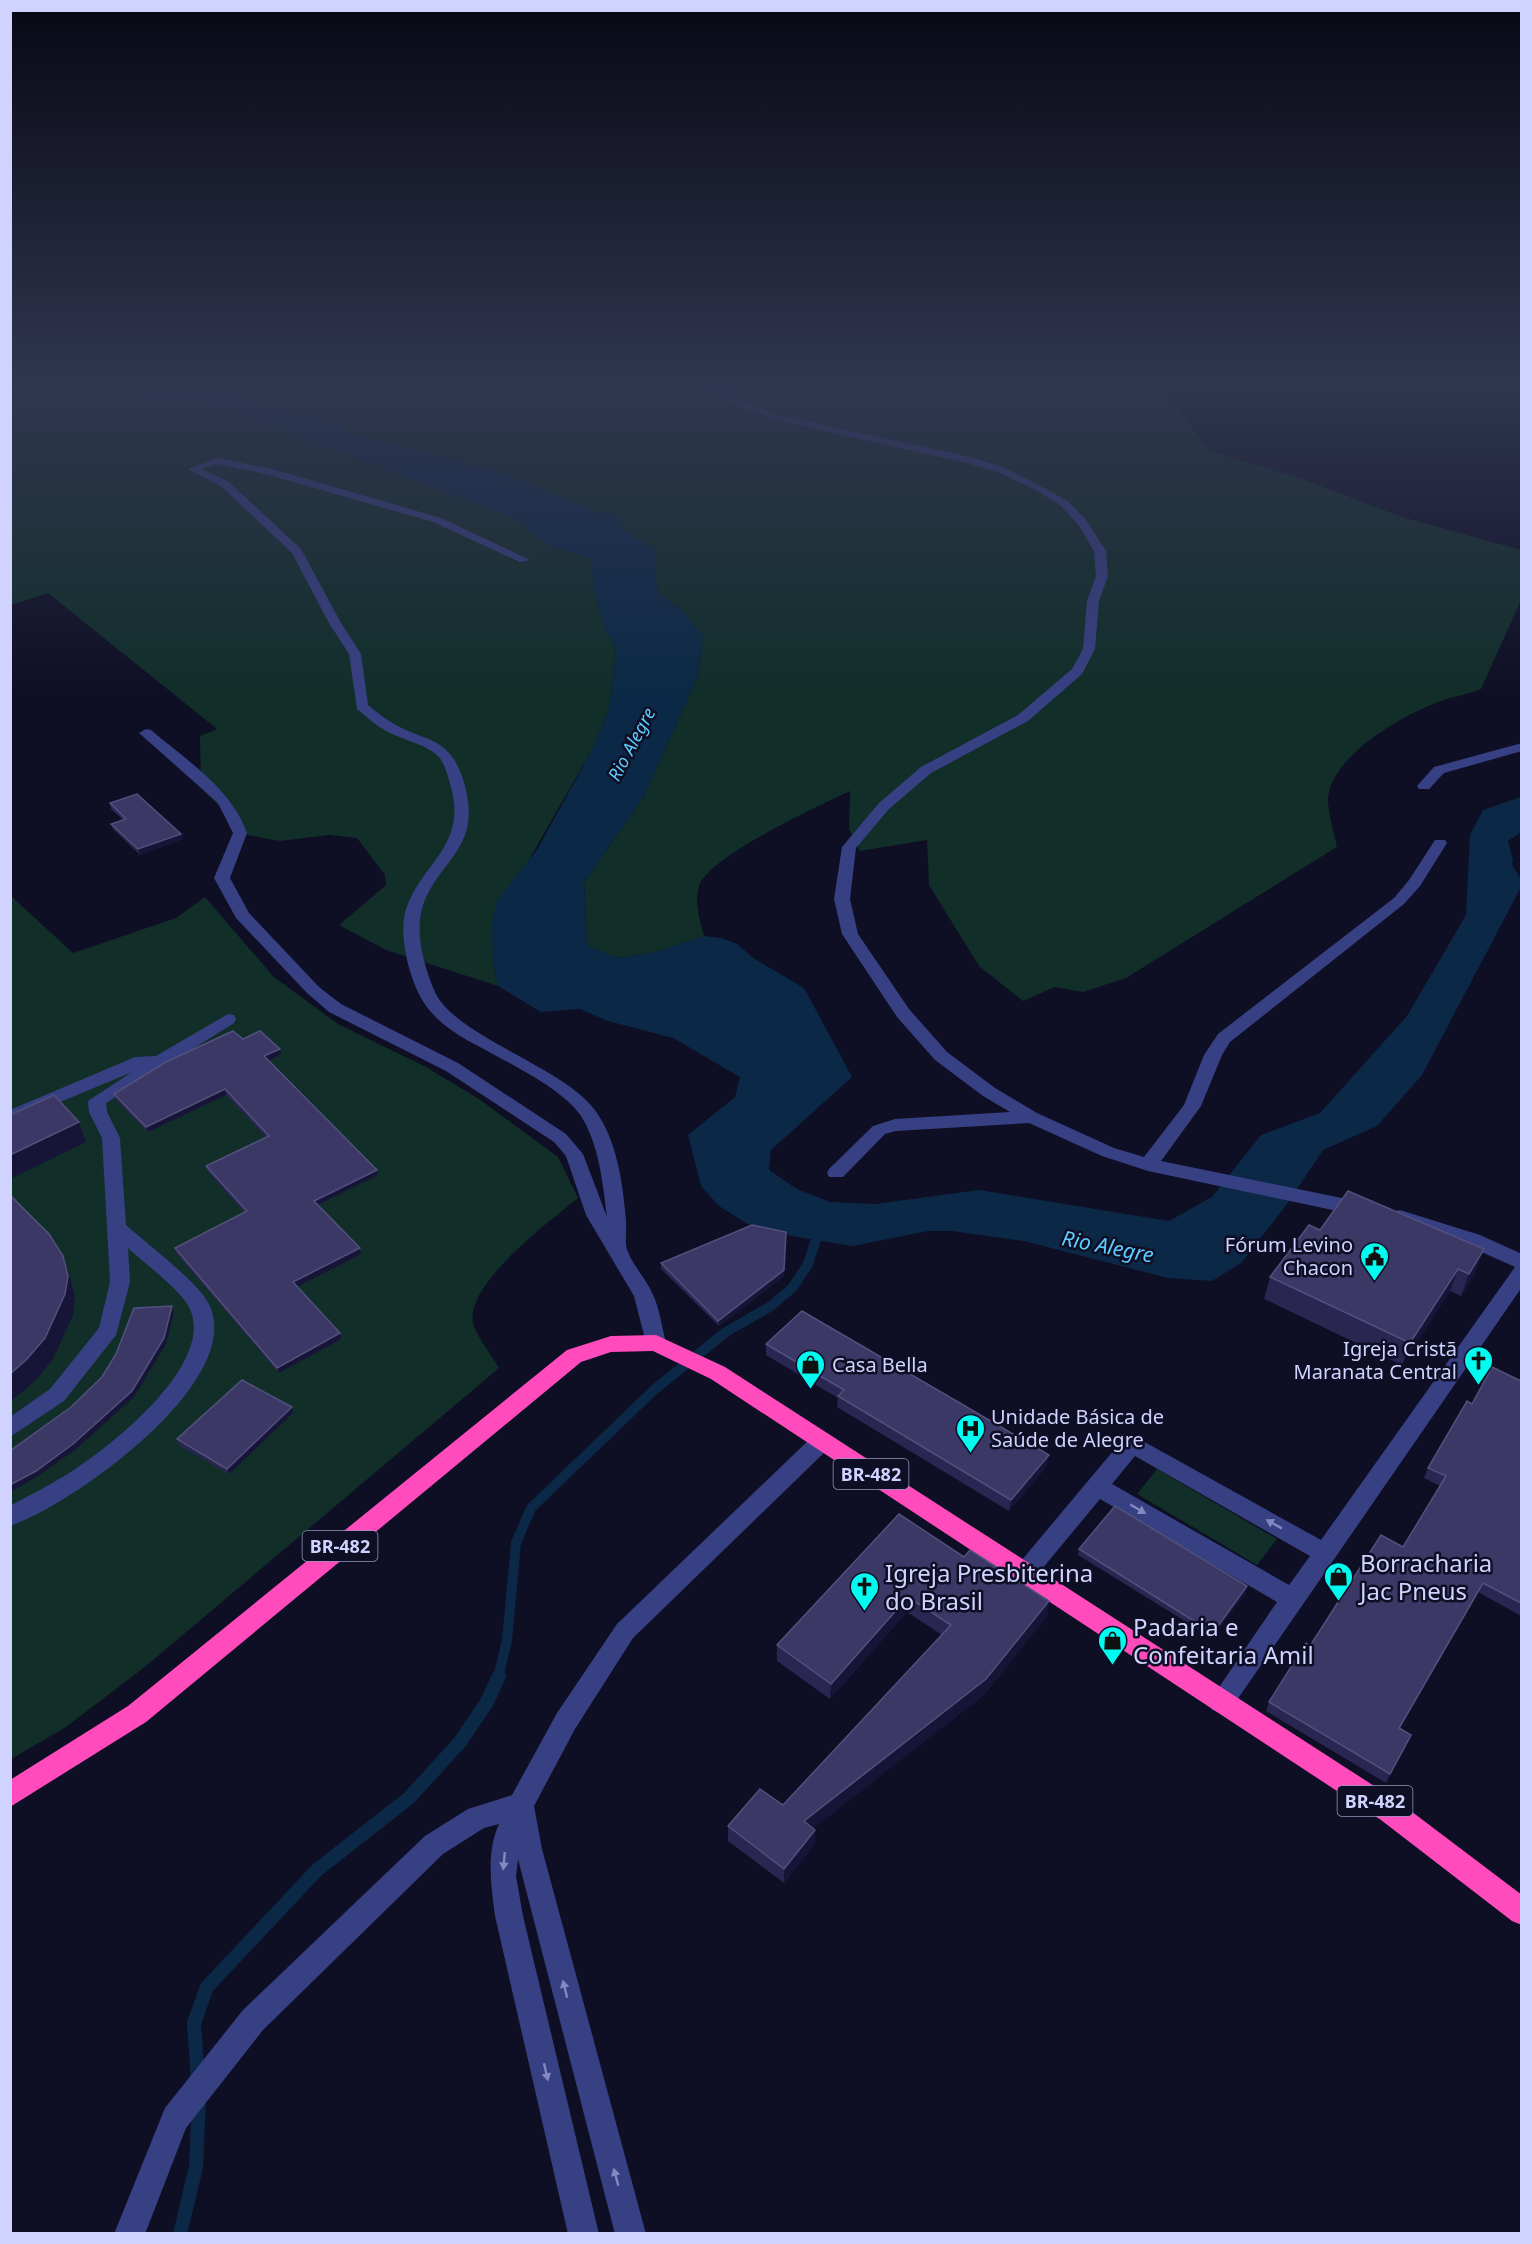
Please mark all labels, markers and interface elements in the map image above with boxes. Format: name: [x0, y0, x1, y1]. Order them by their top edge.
water label: Rio Alegre: [602, 703, 660, 785]
water label: Rio Alegre: [1060, 1223, 1156, 1269]
place label: Fórum Levino Chacon: [1225, 1231, 1353, 1281]
public building icon: Fórum Levino Chacon: [1358, 1240, 1390, 1282]
place label: Igreja Cristã Maranata Central: [1294, 1335, 1457, 1385]
church icon: Igreja Cristã Maranata Central: [1462, 1344, 1494, 1386]
shop icon: Casa Bella: [795, 1348, 827, 1390]
place label: Casa Bella: [832, 1351, 928, 1378]
place label: Unidade Básica de Saúde de Alegre: [991, 1403, 1164, 1453]
hospital icon: Unidade Básica de Saúde de Alegre: [954, 1412, 986, 1454]
road number: BR-482: [834, 1459, 908, 1489]
one-way arrow: [1130, 1504, 1147, 1514]
one-way arrow: [1265, 1519, 1282, 1529]
road number: BR-482: [302, 1531, 378, 1561]
place label: Borracharia Jac Pneus: [1358, 1546, 1492, 1607]
place label: Igreja Presbiterina do Brasil: [885, 1556, 1093, 1617]
shop icon: Borracharia Jac Pneus: [1323, 1560, 1355, 1602]
church icon: Igreja Presbiterina do Brasil: [848, 1570, 880, 1612]
place label: Padaria e Confeitaria Amil: [1133, 1610, 1314, 1671]
shop icon: Padaria e Confeitaria Amil: [1096, 1624, 1128, 1666]
road number: BR-482: [1338, 1786, 1412, 1816]
one-way arrow: [499, 1851, 509, 1870]
one-way arrow: [560, 1980, 569, 1998]
one-way arrow: [541, 2063, 551, 2081]
one-way arrow: [610, 2168, 620, 2186]

